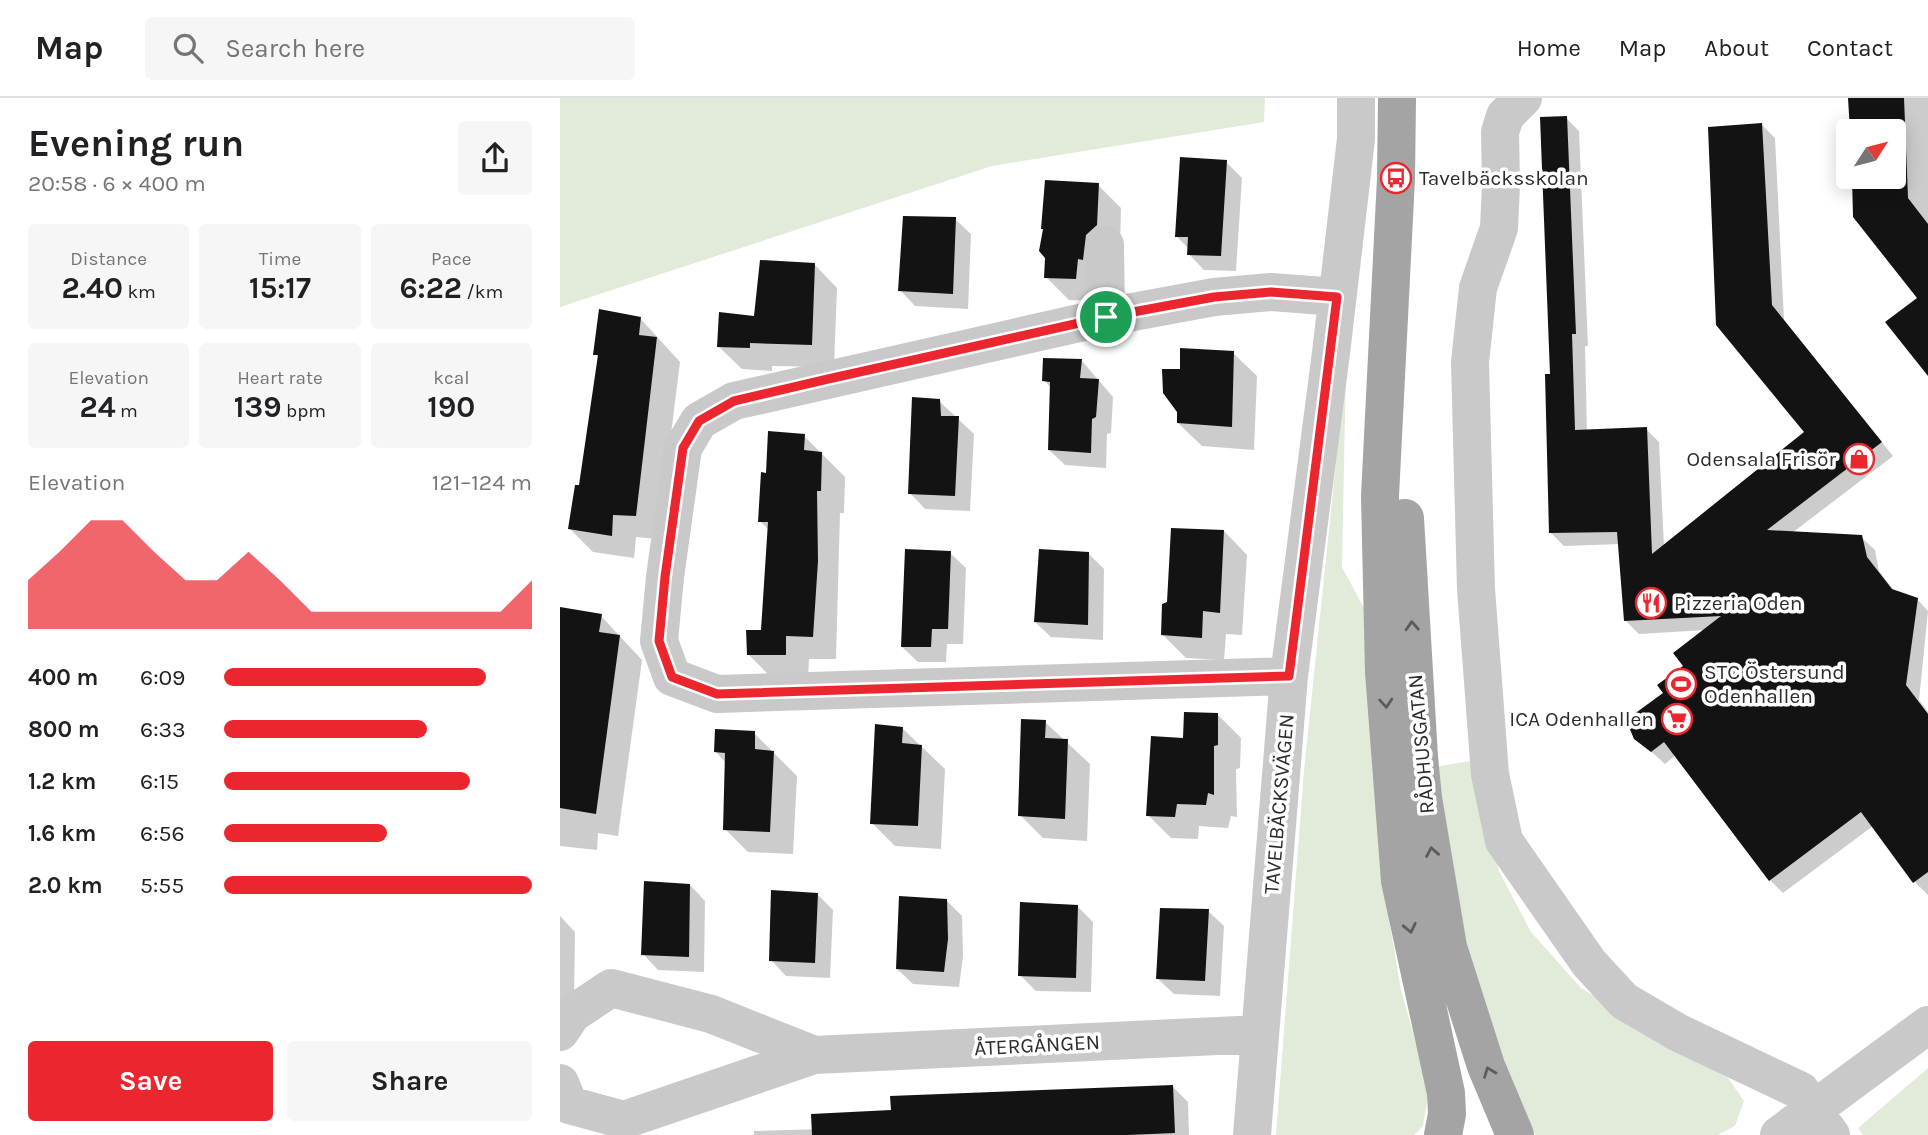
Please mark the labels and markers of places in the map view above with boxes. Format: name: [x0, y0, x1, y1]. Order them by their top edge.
bus stop icon: Tavelbäcksskolan: [1379, 161, 1413, 195]
place label: Tavelbäcksskolan: [1419, 166, 1589, 190]
pin: [1076, 287, 1136, 347]
shop icon: Odensala Frisör: [1842, 442, 1876, 476]
place label: Odensala Frisör: [1687, 447, 1836, 471]
restaurant icon: Pizzeria Oden: [1634, 586, 1668, 620]
place label: Pizzeria Oden: [1674, 591, 1802, 615]
place label: STC Östersund Odenhallen: [1704, 660, 1845, 708]
sports icon: STC Östersund Odenhallen: [1664, 667, 1698, 701]
supermarket icon: ICA Odenhallen: [1660, 702, 1694, 736]
place label: ICA Odenhallen: [1509, 707, 1654, 731]

